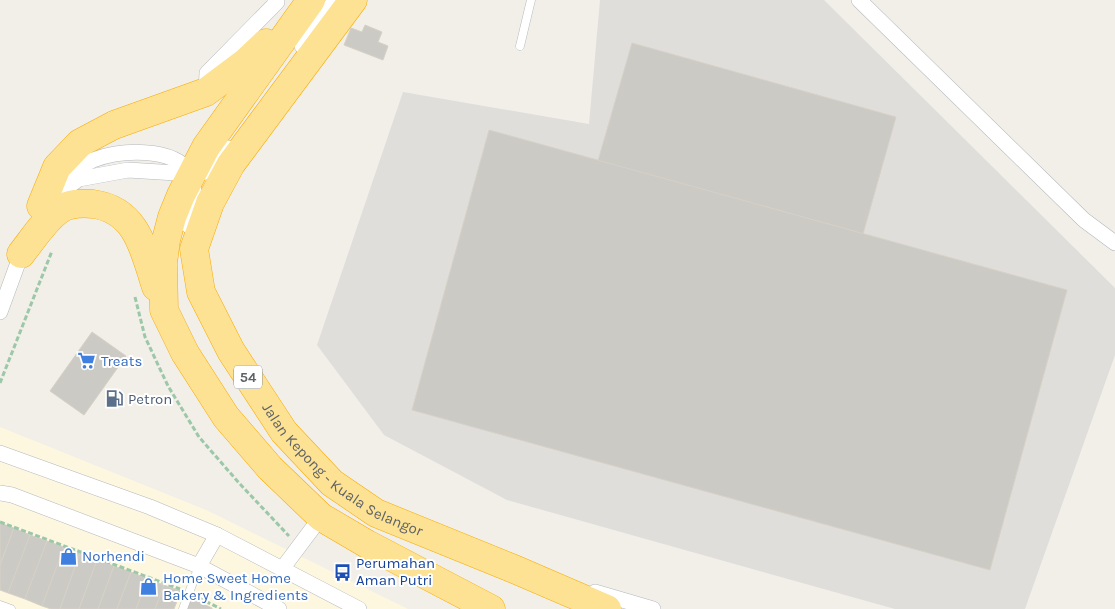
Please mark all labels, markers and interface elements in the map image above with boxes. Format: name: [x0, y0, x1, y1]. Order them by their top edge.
supermarket icon: Treats: [77, 351, 97, 371]
place label: Treats: [101, 352, 142, 370]
road number: 54: [234, 366, 262, 388]
fuel station icon: Petron: [104, 389, 124, 409]
place label: Petron: [128, 390, 172, 408]
street label: Jalan Kepong - Kuala Selangor: [258, 399, 426, 540]
shop icon: Norhendi: [58, 546, 78, 566]
place label: Norhendi: [82, 547, 145, 565]
place label: Perumahan Aman Putri: [356, 554, 435, 589]
bus stop icon: Perumahan Aman Putri: [332, 562, 352, 582]
place label: Home Sweet Home Bakery & Ingredients: [163, 569, 308, 604]
shop icon: Home Sweet Home Bakery & Ingredients: [139, 577, 159, 597]

